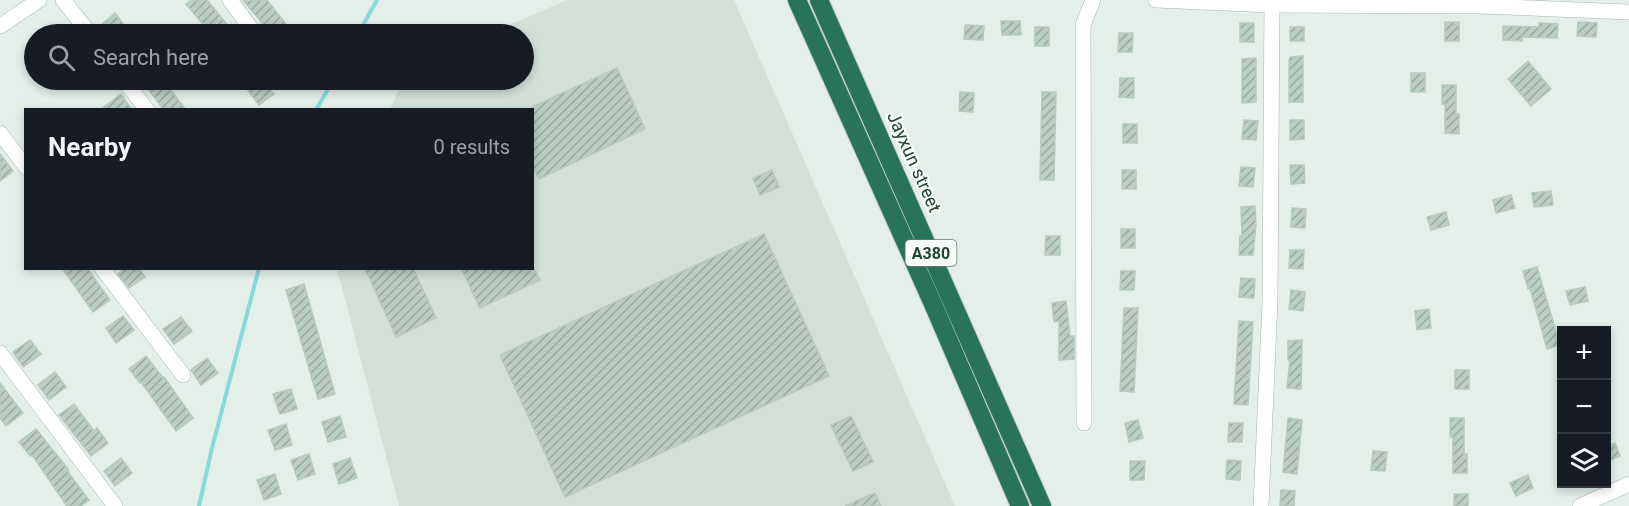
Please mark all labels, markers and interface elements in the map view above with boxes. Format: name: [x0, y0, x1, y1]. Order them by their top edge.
search box: [24, 24, 534, 90]
icon: search: [45, 41, 78, 74]
text: Search here: [93, 45, 209, 70]
street label: Jayxun street: [883, 108, 946, 215]
text: Nearby: [48, 132, 131, 162]
text: 0 results: [434, 135, 510, 159]
road number: A380: [906, 240, 956, 266]
map controls: [1557, 326, 1611, 488]
button: +: [1557, 326, 1611, 380]
button: −: [1557, 380, 1611, 434]
button: layers: [1557, 434, 1611, 488]

